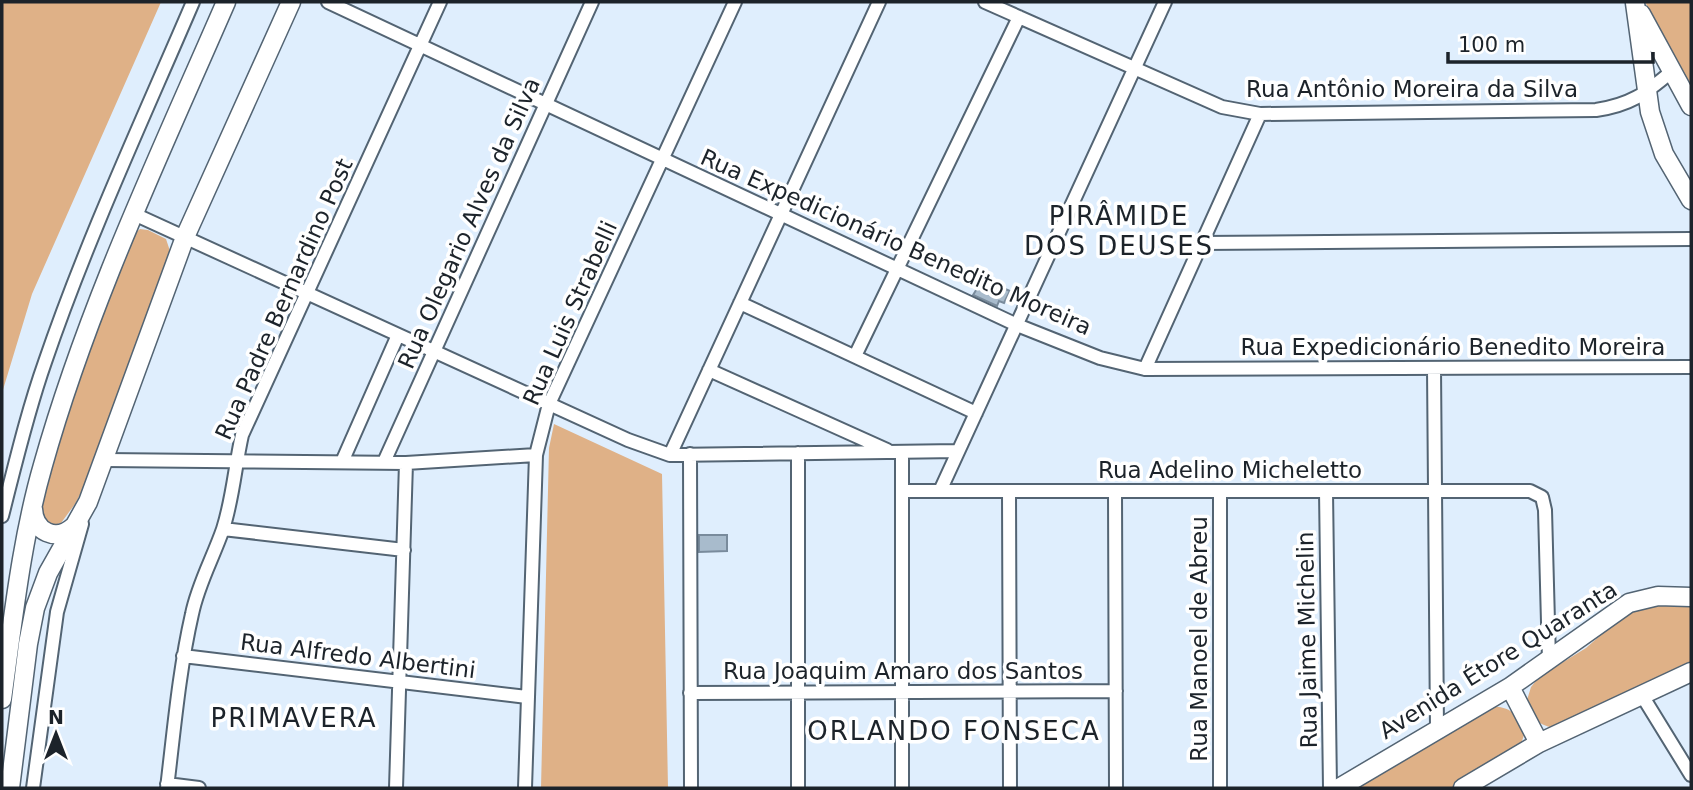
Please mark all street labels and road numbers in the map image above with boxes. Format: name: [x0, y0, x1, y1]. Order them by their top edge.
street label: Rua Olegario Alves da Silva: [393, 73, 545, 373]
street label: Rua Antônio Moreira da Silva: [1246, 76, 1578, 102]
street label: Rua Expedicionário Benedito Moreira: [697, 144, 1095, 340]
street label: Rua Padre Bernardino Post: [210, 155, 358, 443]
street label: Rua Luis Strabelli: [518, 217, 622, 409]
street label: Rua Expedicionário Benedito Moreira: [1241, 334, 1665, 360]
street label: Rua Adelino Micheletto: [1098, 457, 1362, 483]
street label: Rua Manoel de Abreu: [1186, 516, 1212, 762]
street label: Rua Jaime Michelin: [1292, 531, 1322, 749]
street label: Avenida Étore Quaranta: [1374, 575, 1622, 744]
street label: Rua Alfredo Albertini: [239, 629, 477, 683]
street label: Rua Joaquim Amaro dos Santos: [723, 658, 1083, 684]

